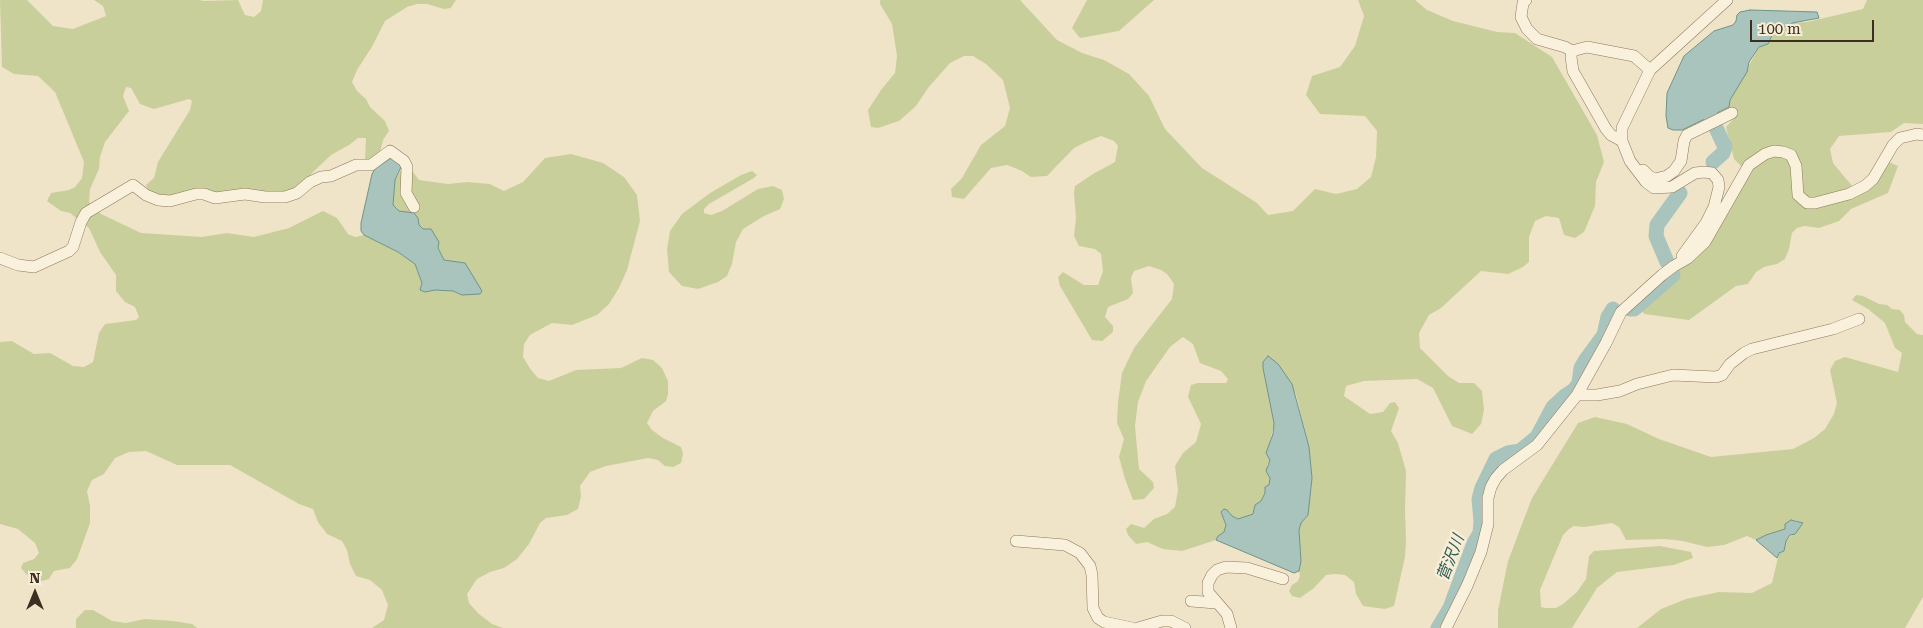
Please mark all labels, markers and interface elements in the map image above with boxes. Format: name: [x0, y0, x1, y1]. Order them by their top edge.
scale bar: [1753, 10, 1877, 42]
text: 100 m: [1758, 20, 1801, 38]
water label: 菅沢川: [1433, 532, 1469, 584]
north arrow: [10, 568, 60, 618]
text: N: [30, 570, 40, 586]

